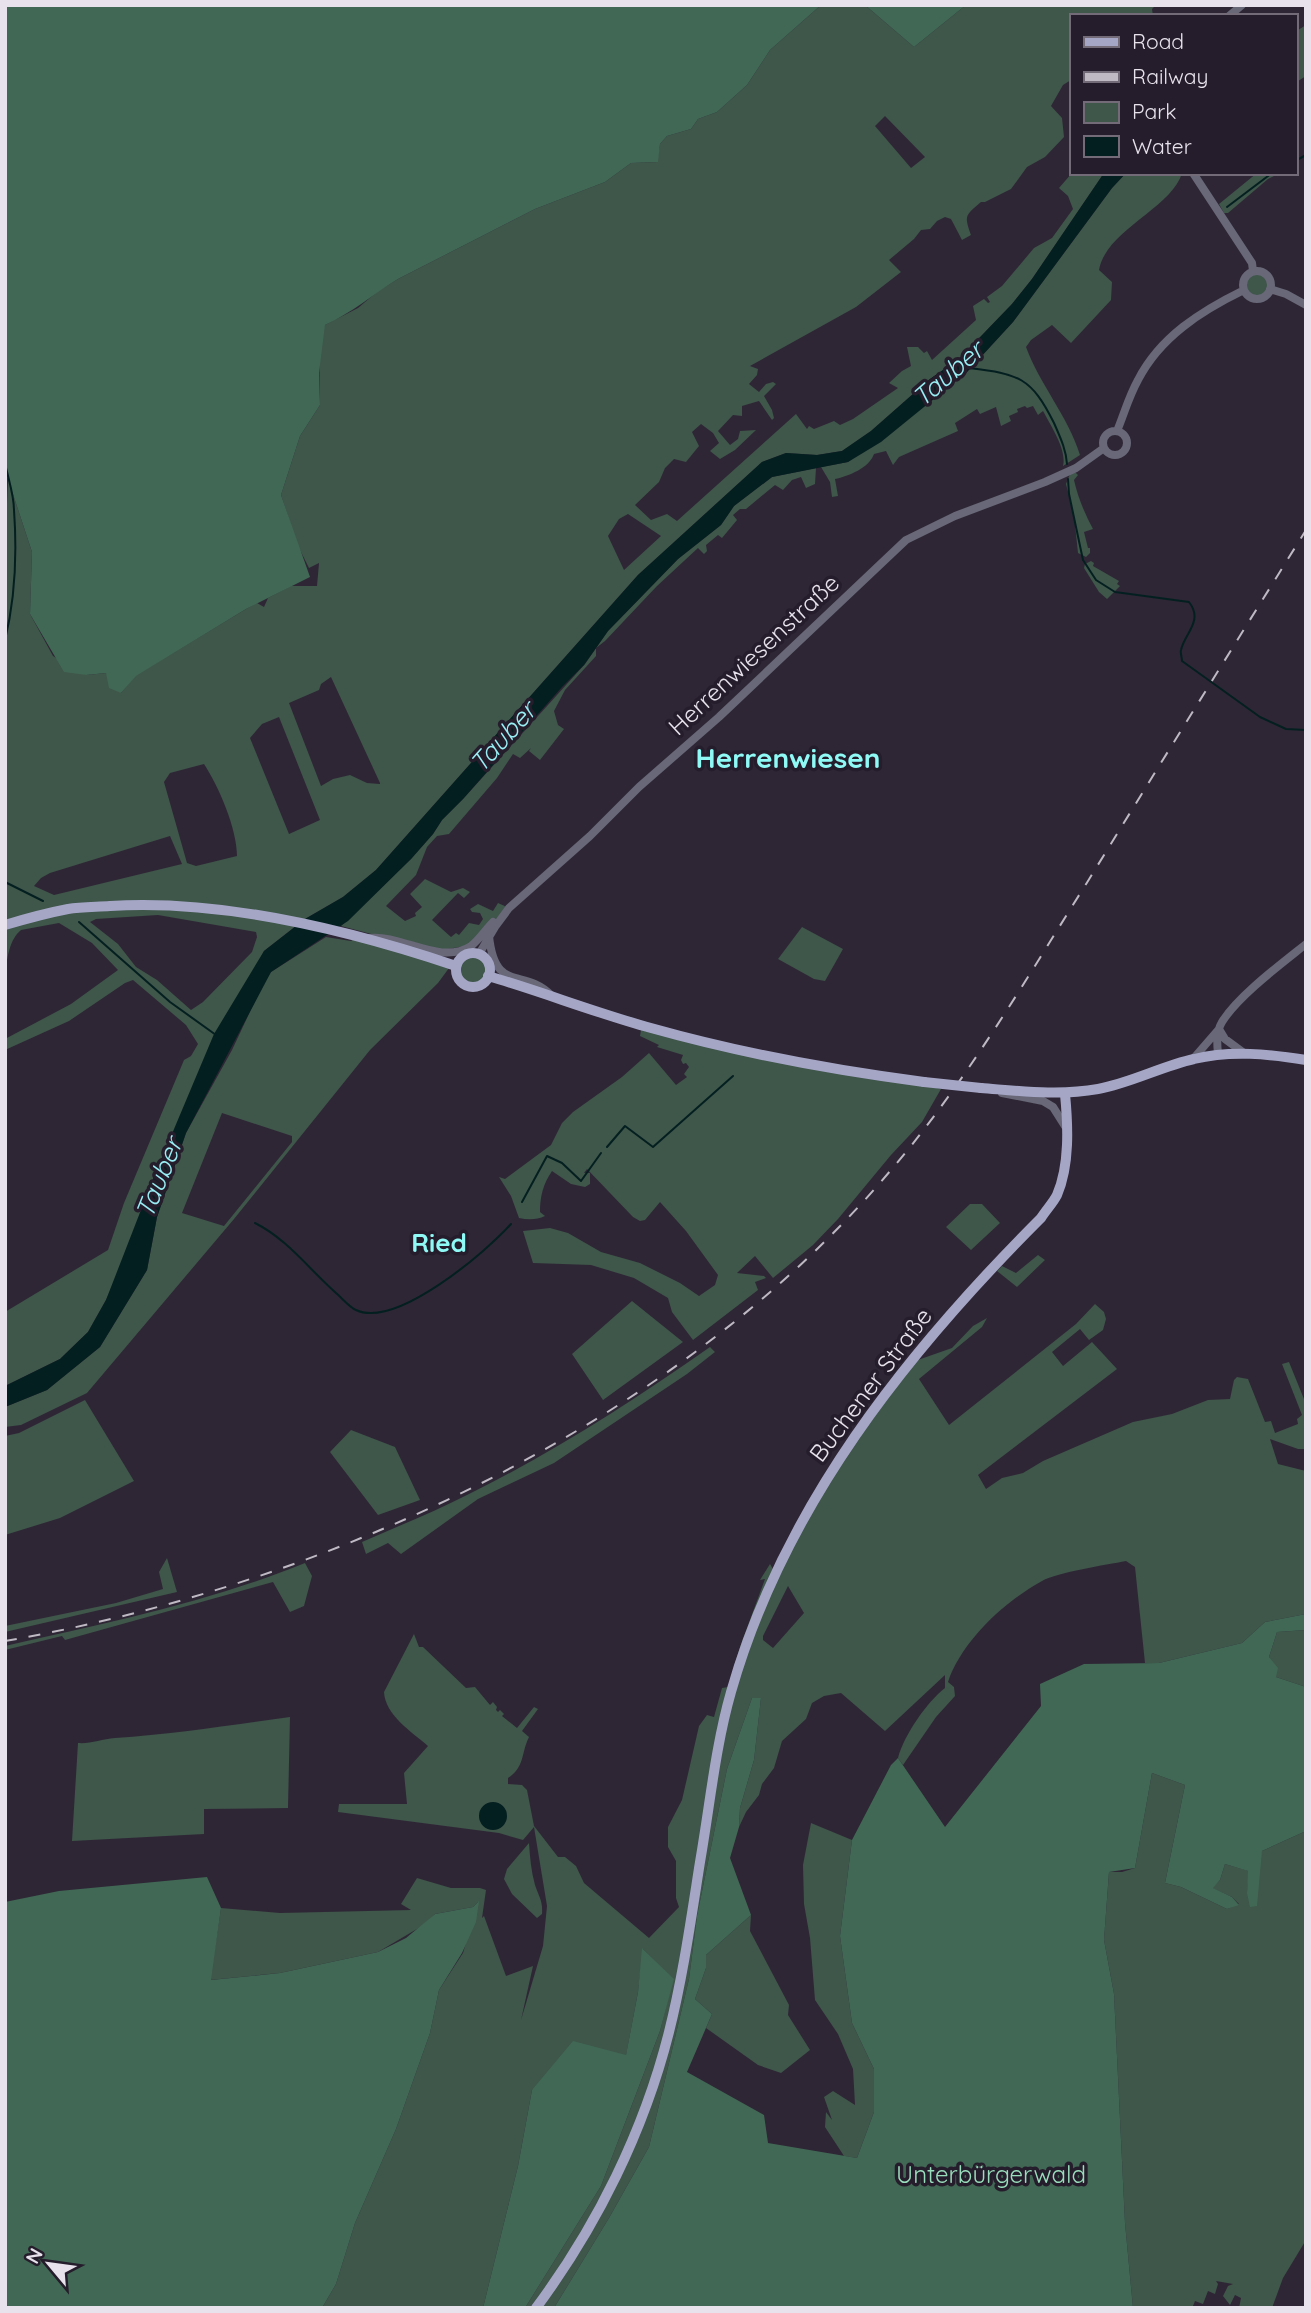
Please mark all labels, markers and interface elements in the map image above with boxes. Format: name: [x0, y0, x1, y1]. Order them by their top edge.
legend: [1070, 14, 1297, 175]
text: Road: [1132, 28, 1184, 54]
text: Railway: [1132, 63, 1208, 89]
text: Park: [1132, 98, 1176, 124]
text: Water: [1132, 133, 1192, 159]
water label: Tauber: [905, 332, 992, 414]
street label: Herrenwiesenstraße: [662, 567, 845, 741]
water label: Tauber: [462, 692, 545, 779]
district label: Herrenwiesen: [696, 740, 880, 775]
water label: Tauber: [128, 1130, 191, 1223]
district label: Ried: [411, 1226, 467, 1259]
street label: Buchener Straße: [802, 1301, 938, 1467]
park label: Unterbürgerwald: [896, 2159, 1086, 2189]
north arrow: [14, 2229, 84, 2299]
text: N: [20, 2244, 48, 2268]

